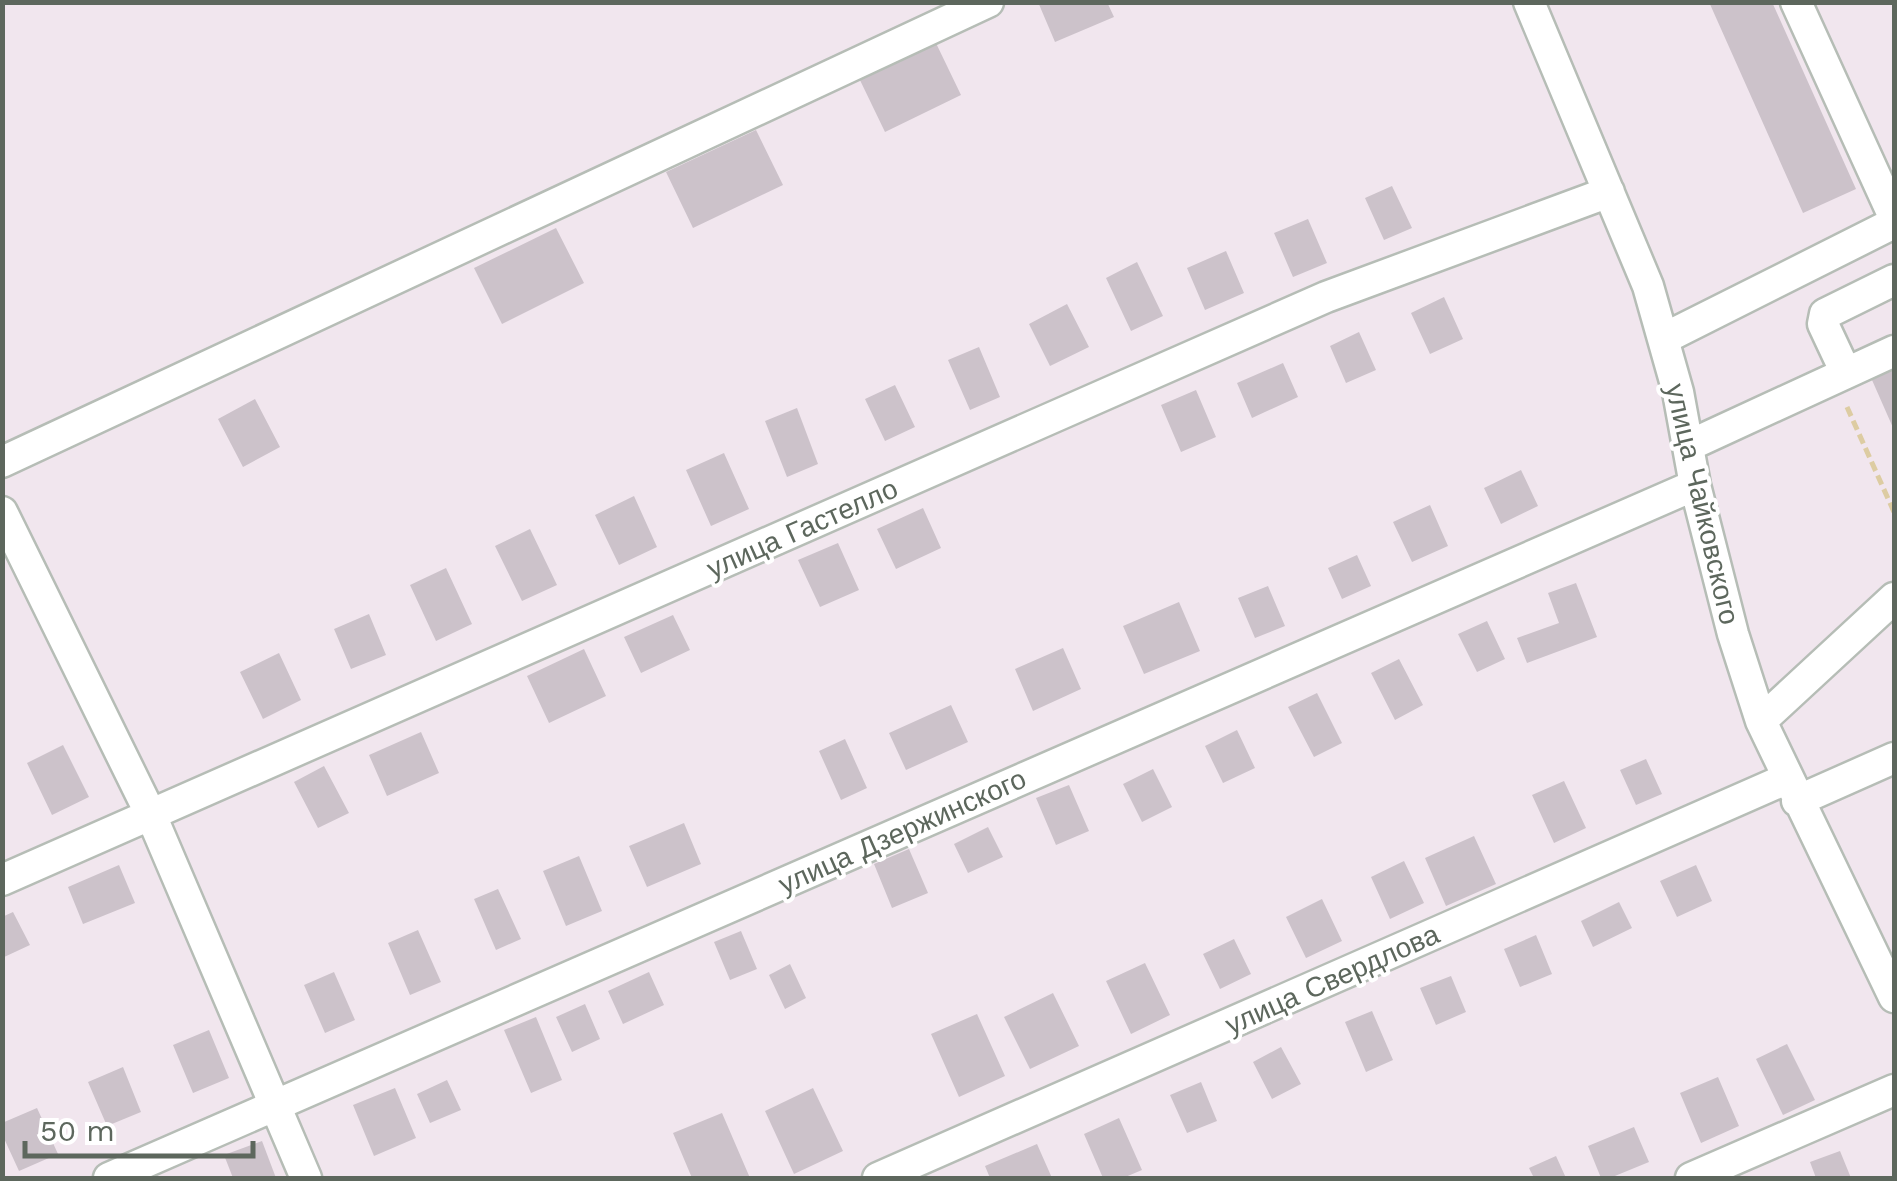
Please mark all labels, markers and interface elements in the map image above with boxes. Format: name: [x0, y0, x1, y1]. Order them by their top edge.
street label: улица Чайковского: [1659, 380, 1746, 628]
street label: улица Гастелло: [702, 472, 903, 585]
street label: улица Дзержинского: [773, 762, 1031, 901]
street label: улица Свердлова: [1220, 917, 1445, 1041]
scale bar: [25, 1096, 252, 1158]
text: 50 m: [40, 1113, 115, 1148]

